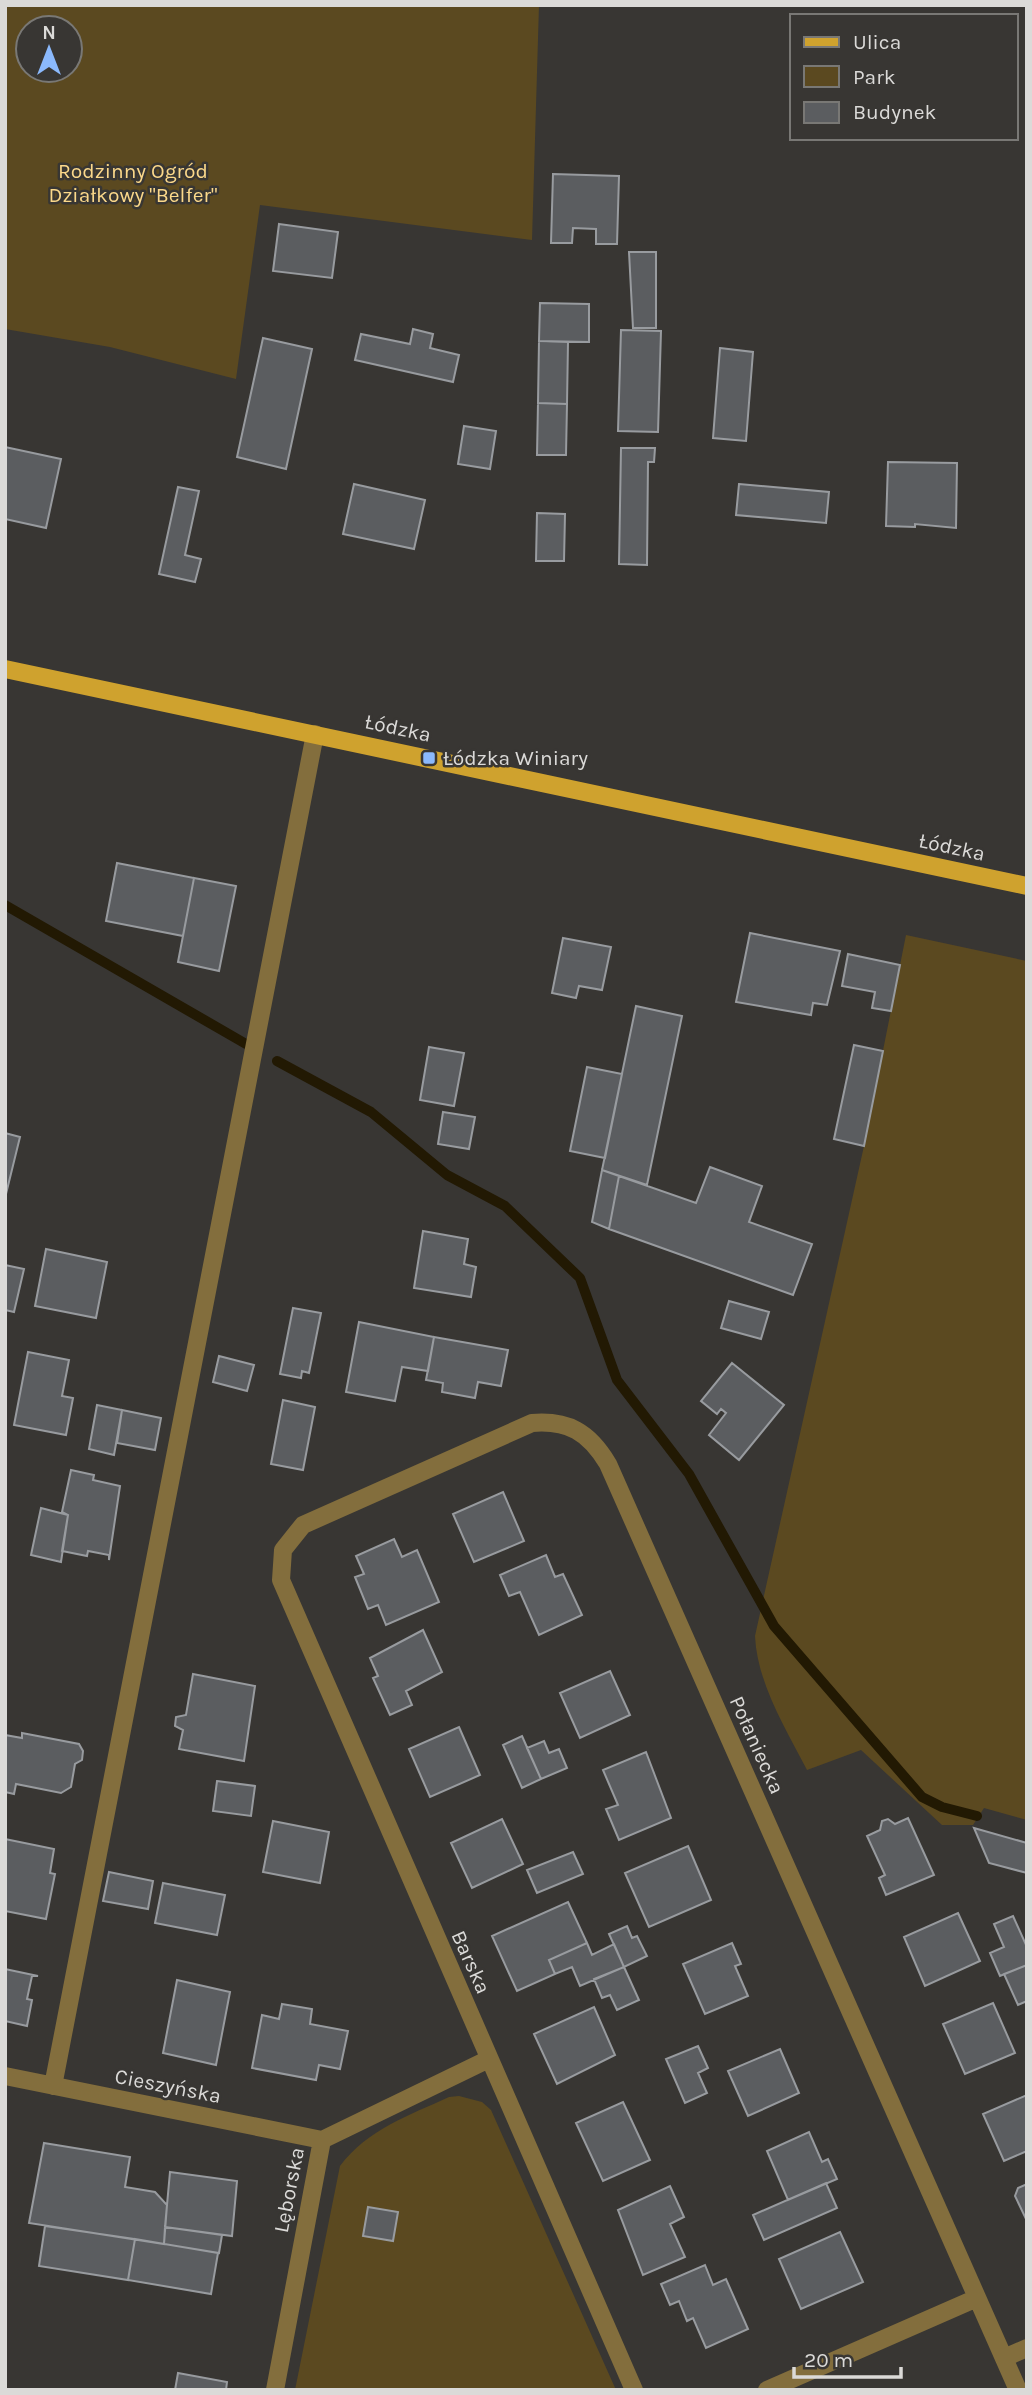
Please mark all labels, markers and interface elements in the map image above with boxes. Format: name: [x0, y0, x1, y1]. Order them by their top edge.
north arrow: [14, 14, 84, 84]
legend: [790, 14, 1018, 140]
text: N: [42, 22, 56, 44]
text: Ulica: [853, 30, 901, 54]
text: Park: [853, 65, 896, 89]
text: Budynek: [853, 100, 936, 124]
park label: Rodzinny Ogród Działkowy "Belfer": [49, 159, 217, 207]
street label: Łódzka: [363, 709, 433, 747]
place label: Łódzka Winiary: [443, 746, 588, 770]
marker: Łódzka Winiary: [421, 750, 437, 766]
street label: Łódzka: [917, 828, 987, 866]
street label: Połaniecka: [725, 1692, 789, 1798]
street label: Barska: [446, 1927, 496, 1997]
street label: Cieszyńska: [113, 2064, 223, 2108]
street label: Lęborska: [269, 2145, 309, 2235]
scale bar: [794, 2336, 901, 2380]
text: 20 m: [804, 2348, 853, 2372]

